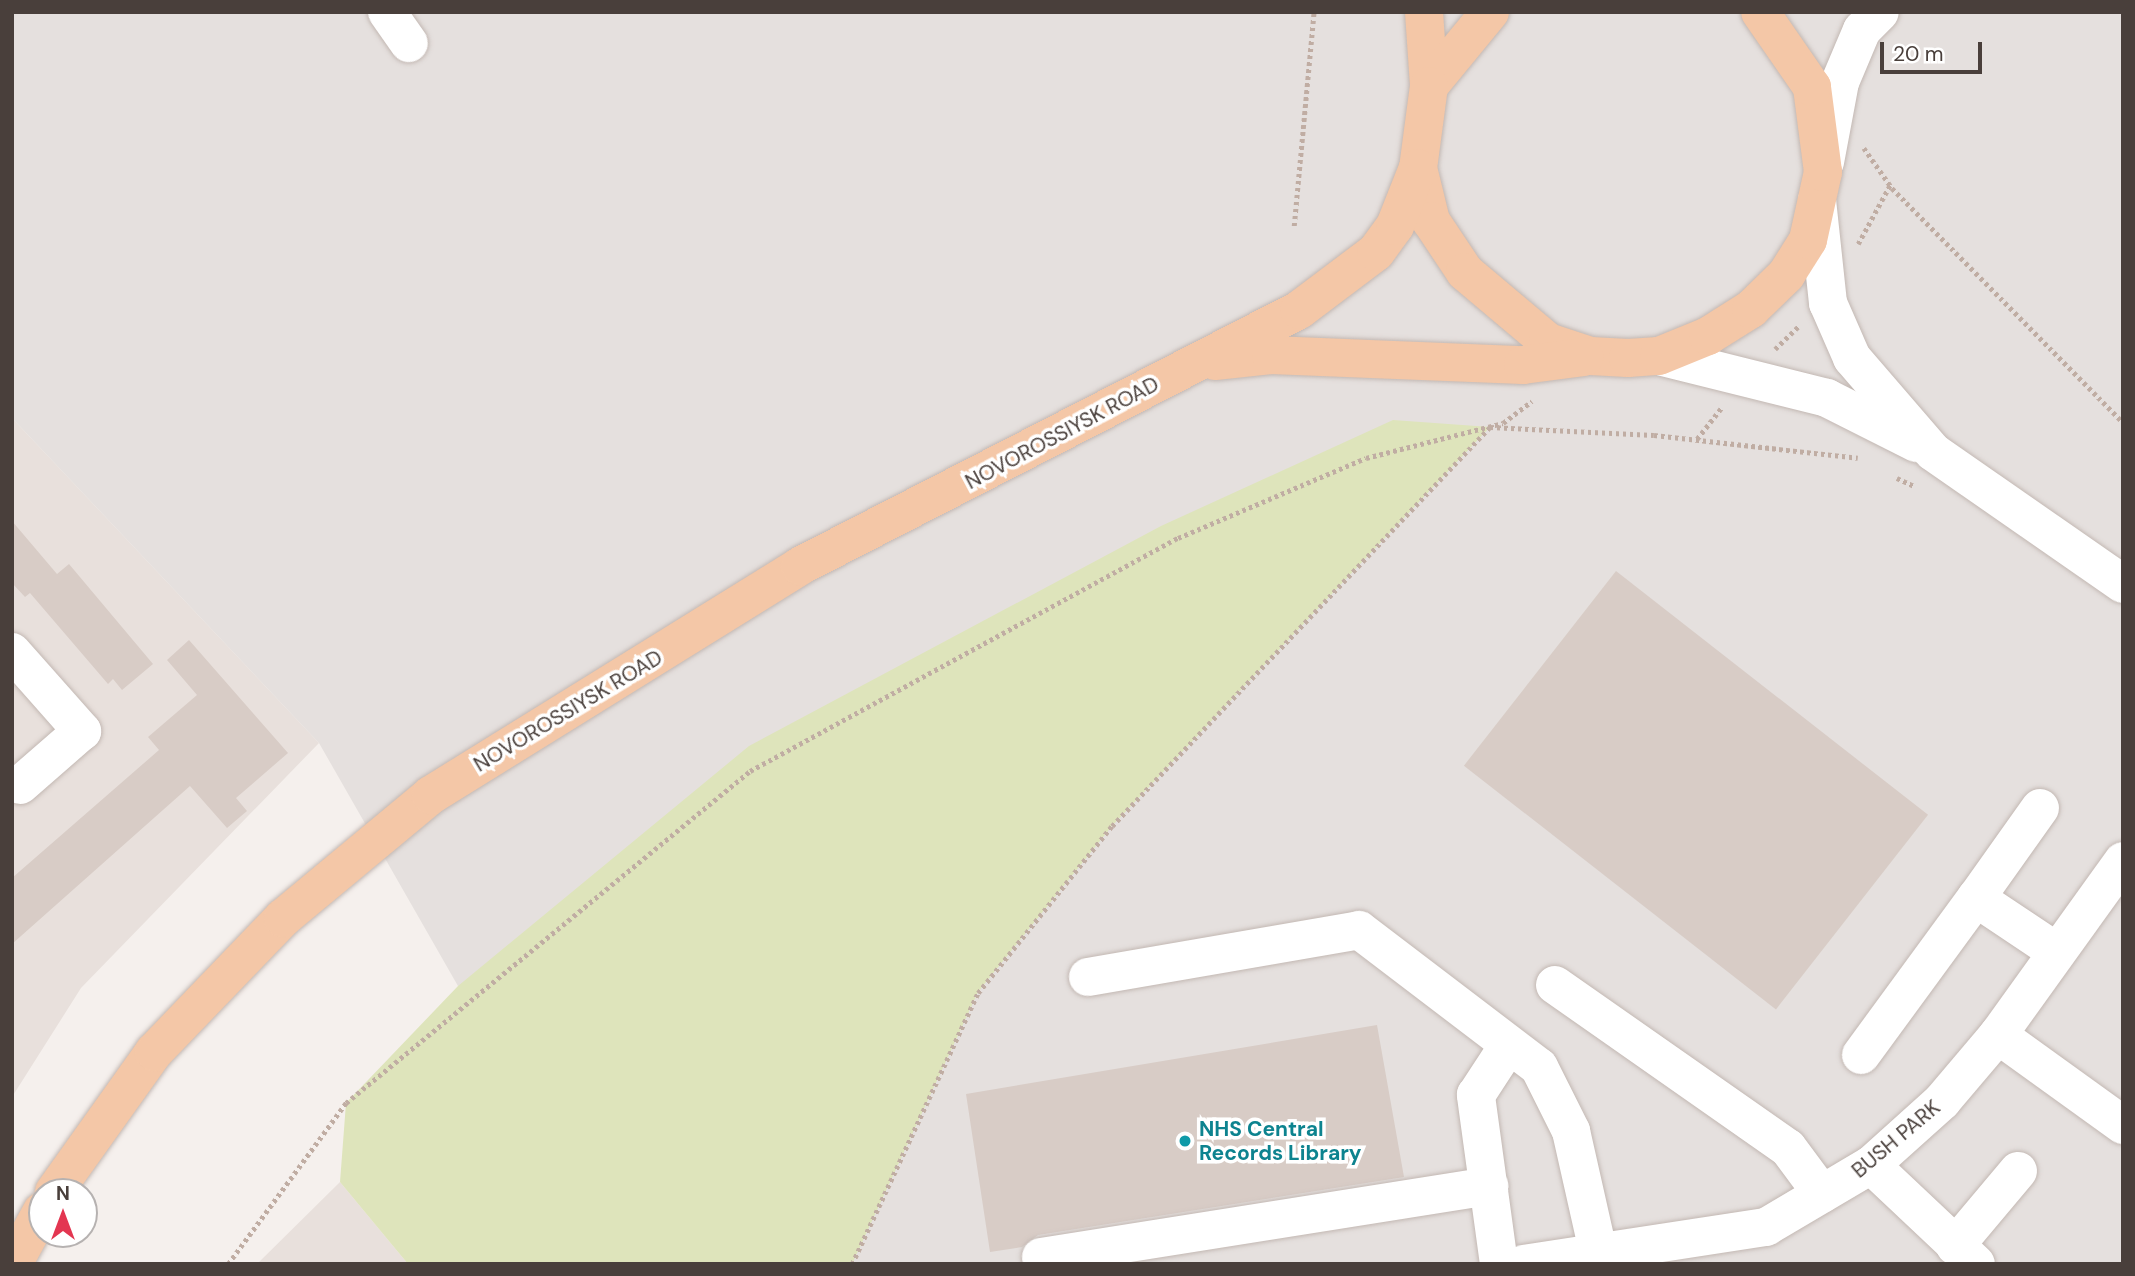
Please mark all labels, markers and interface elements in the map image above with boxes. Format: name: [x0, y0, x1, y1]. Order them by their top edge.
scale bar: [1883, 28, 1984, 72]
text: 20 m: [1893, 40, 1944, 68]
street label: NOVOROSSIYSK ROAD: [961, 371, 1163, 495]
street label: NOVOROSSIYSK ROAD: [469, 645, 667, 777]
street label: BUSH PARK: [1847, 1095, 1945, 1183]
place label: NHS Central Records Library: [1199, 1116, 1362, 1166]
marker: NHS Central Records Library: [1177, 1133, 1193, 1149]
north arrow: [28, 1178, 98, 1248]
text: N: [56, 1181, 70, 1206]

